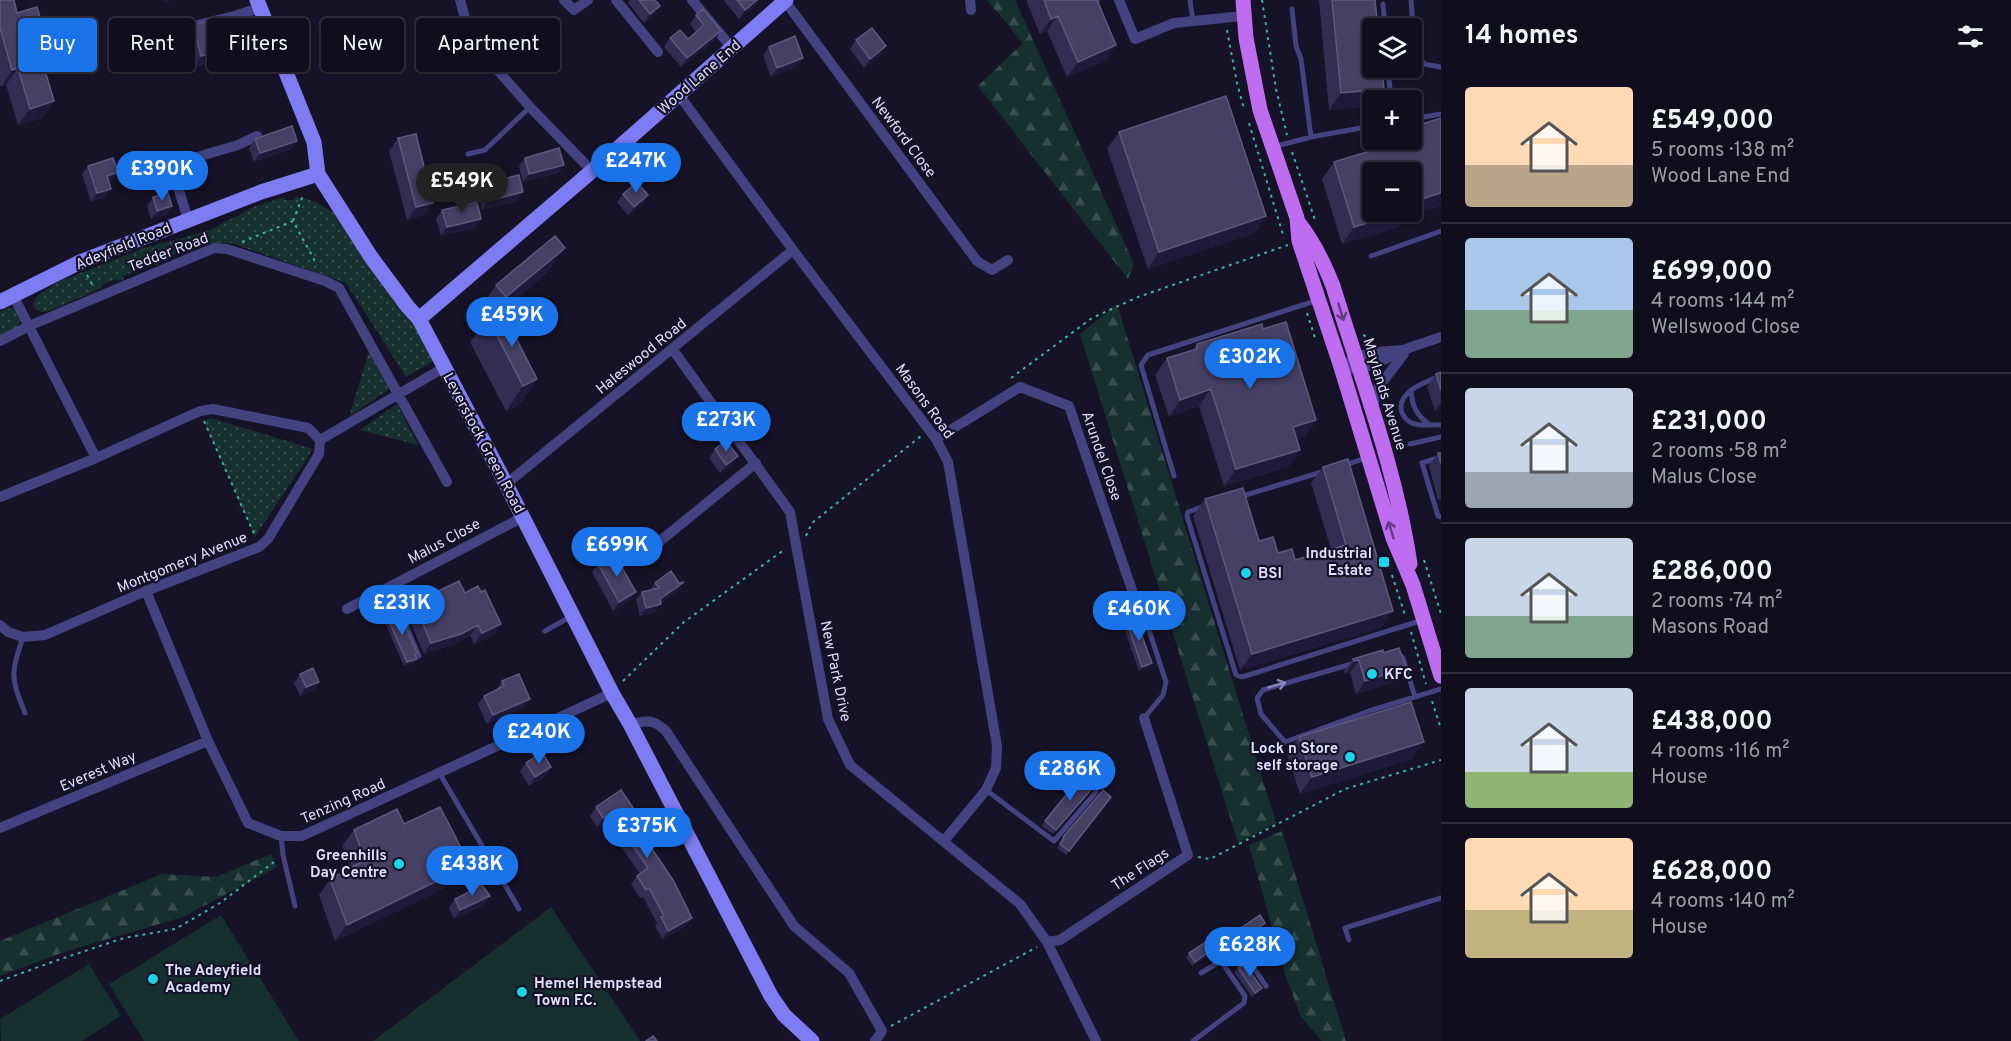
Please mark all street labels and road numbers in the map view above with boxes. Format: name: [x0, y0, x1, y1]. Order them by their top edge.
street label: Wood Lane End: [654, 37, 746, 119]
street label: Newford Close: [866, 94, 939, 182]
street label: Adeyfield Road: [73, 220, 174, 275]
street label: Tedder Road: [125, 229, 212, 277]
street label: Haleswood Road: [593, 315, 691, 400]
street label: Maylands Avenue: [1357, 336, 1410, 453]
street label: Masons Road: [890, 361, 957, 443]
street label: Leverstock Green Road: [438, 370, 528, 517]
street label: Arundel Close: [1076, 409, 1125, 504]
street label: Malus Close: [405, 515, 484, 569]
street label: Montgomery Avenue: [115, 529, 251, 598]
street label: New Park Drive: [815, 619, 855, 724]
street label: Everest Way: [58, 748, 140, 797]
street label: Tenzing Road: [298, 775, 389, 830]
street label: The Flags: [1108, 845, 1173, 896]

